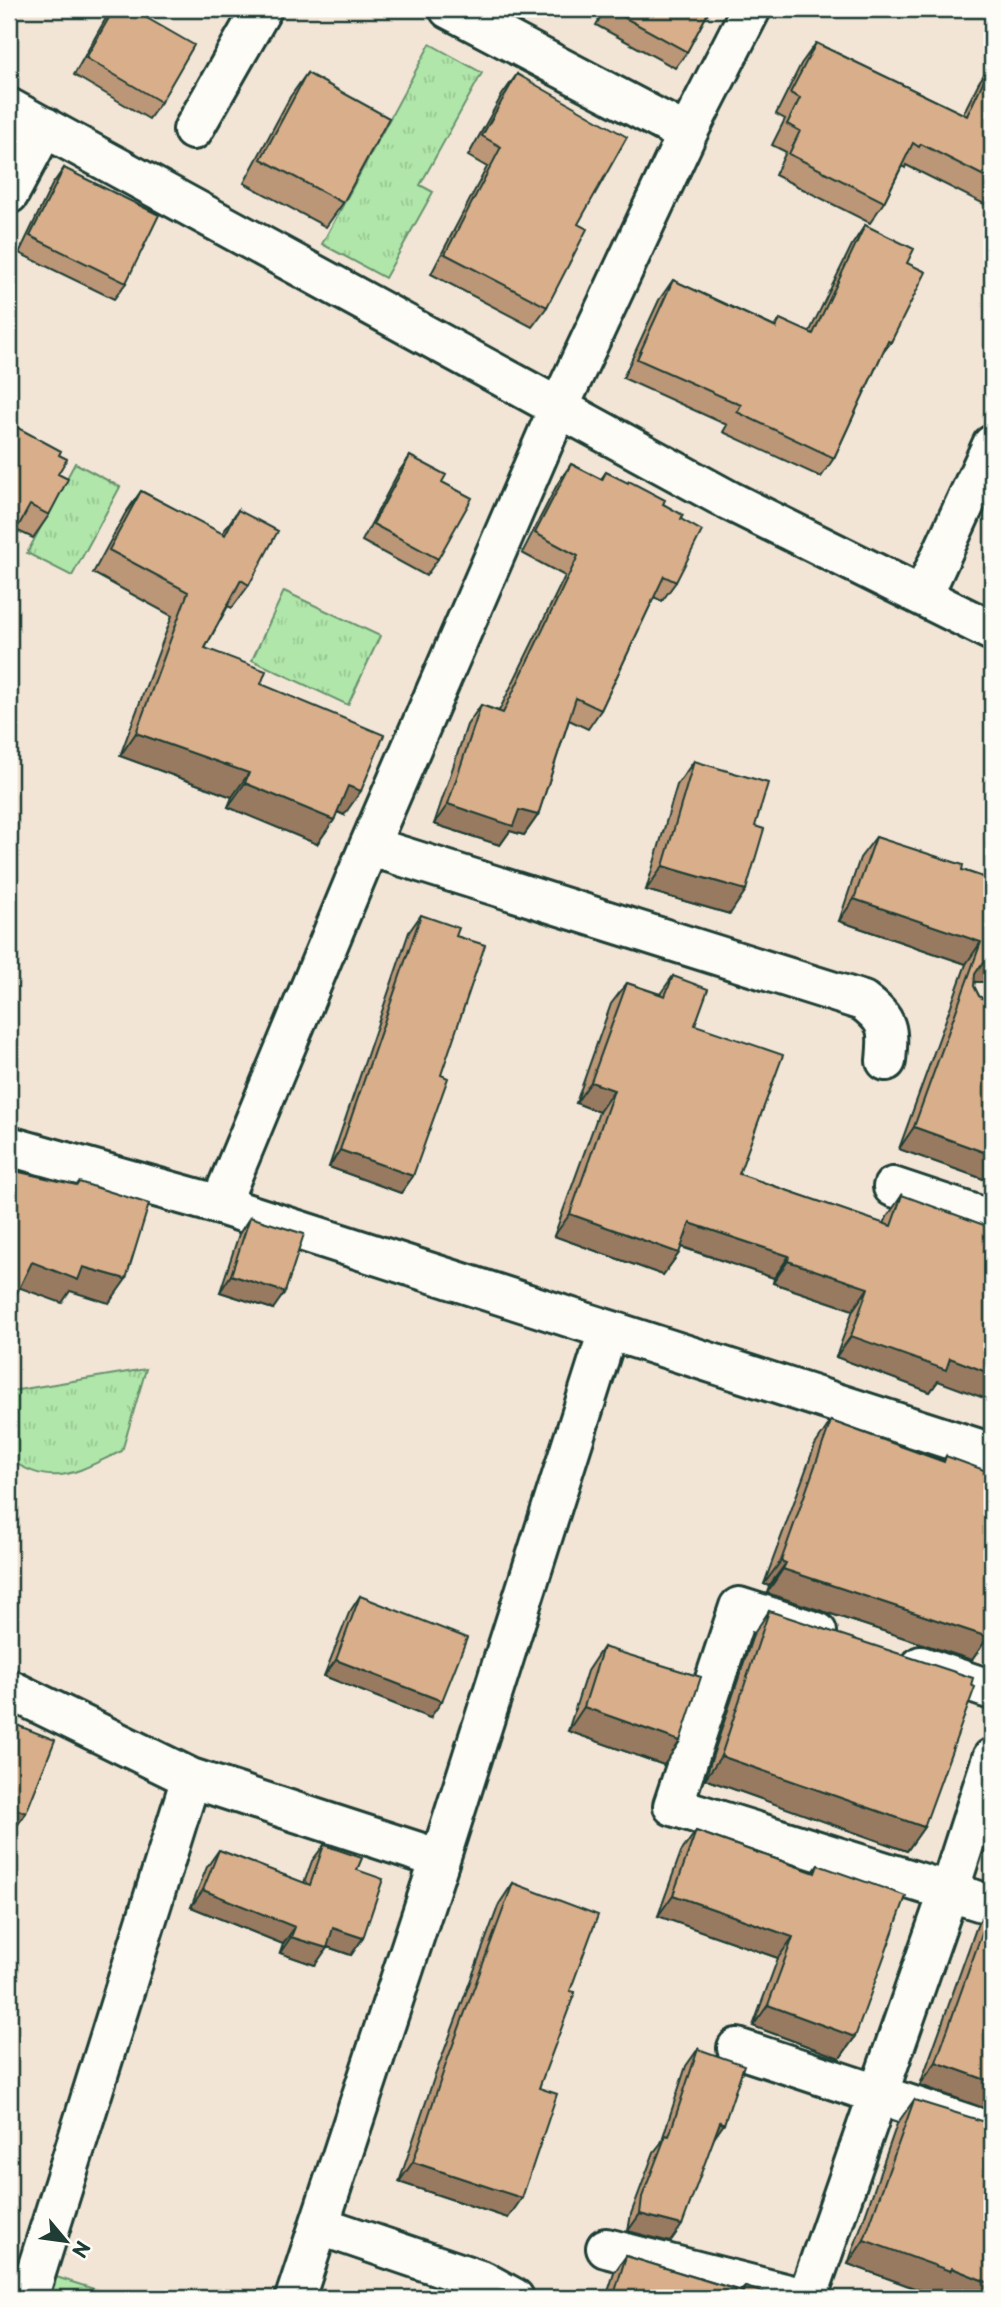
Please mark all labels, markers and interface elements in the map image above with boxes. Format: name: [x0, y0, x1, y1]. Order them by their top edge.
north arrow: [32, 2206, 102, 2276]
text: N: [66, 2236, 98, 2263]

